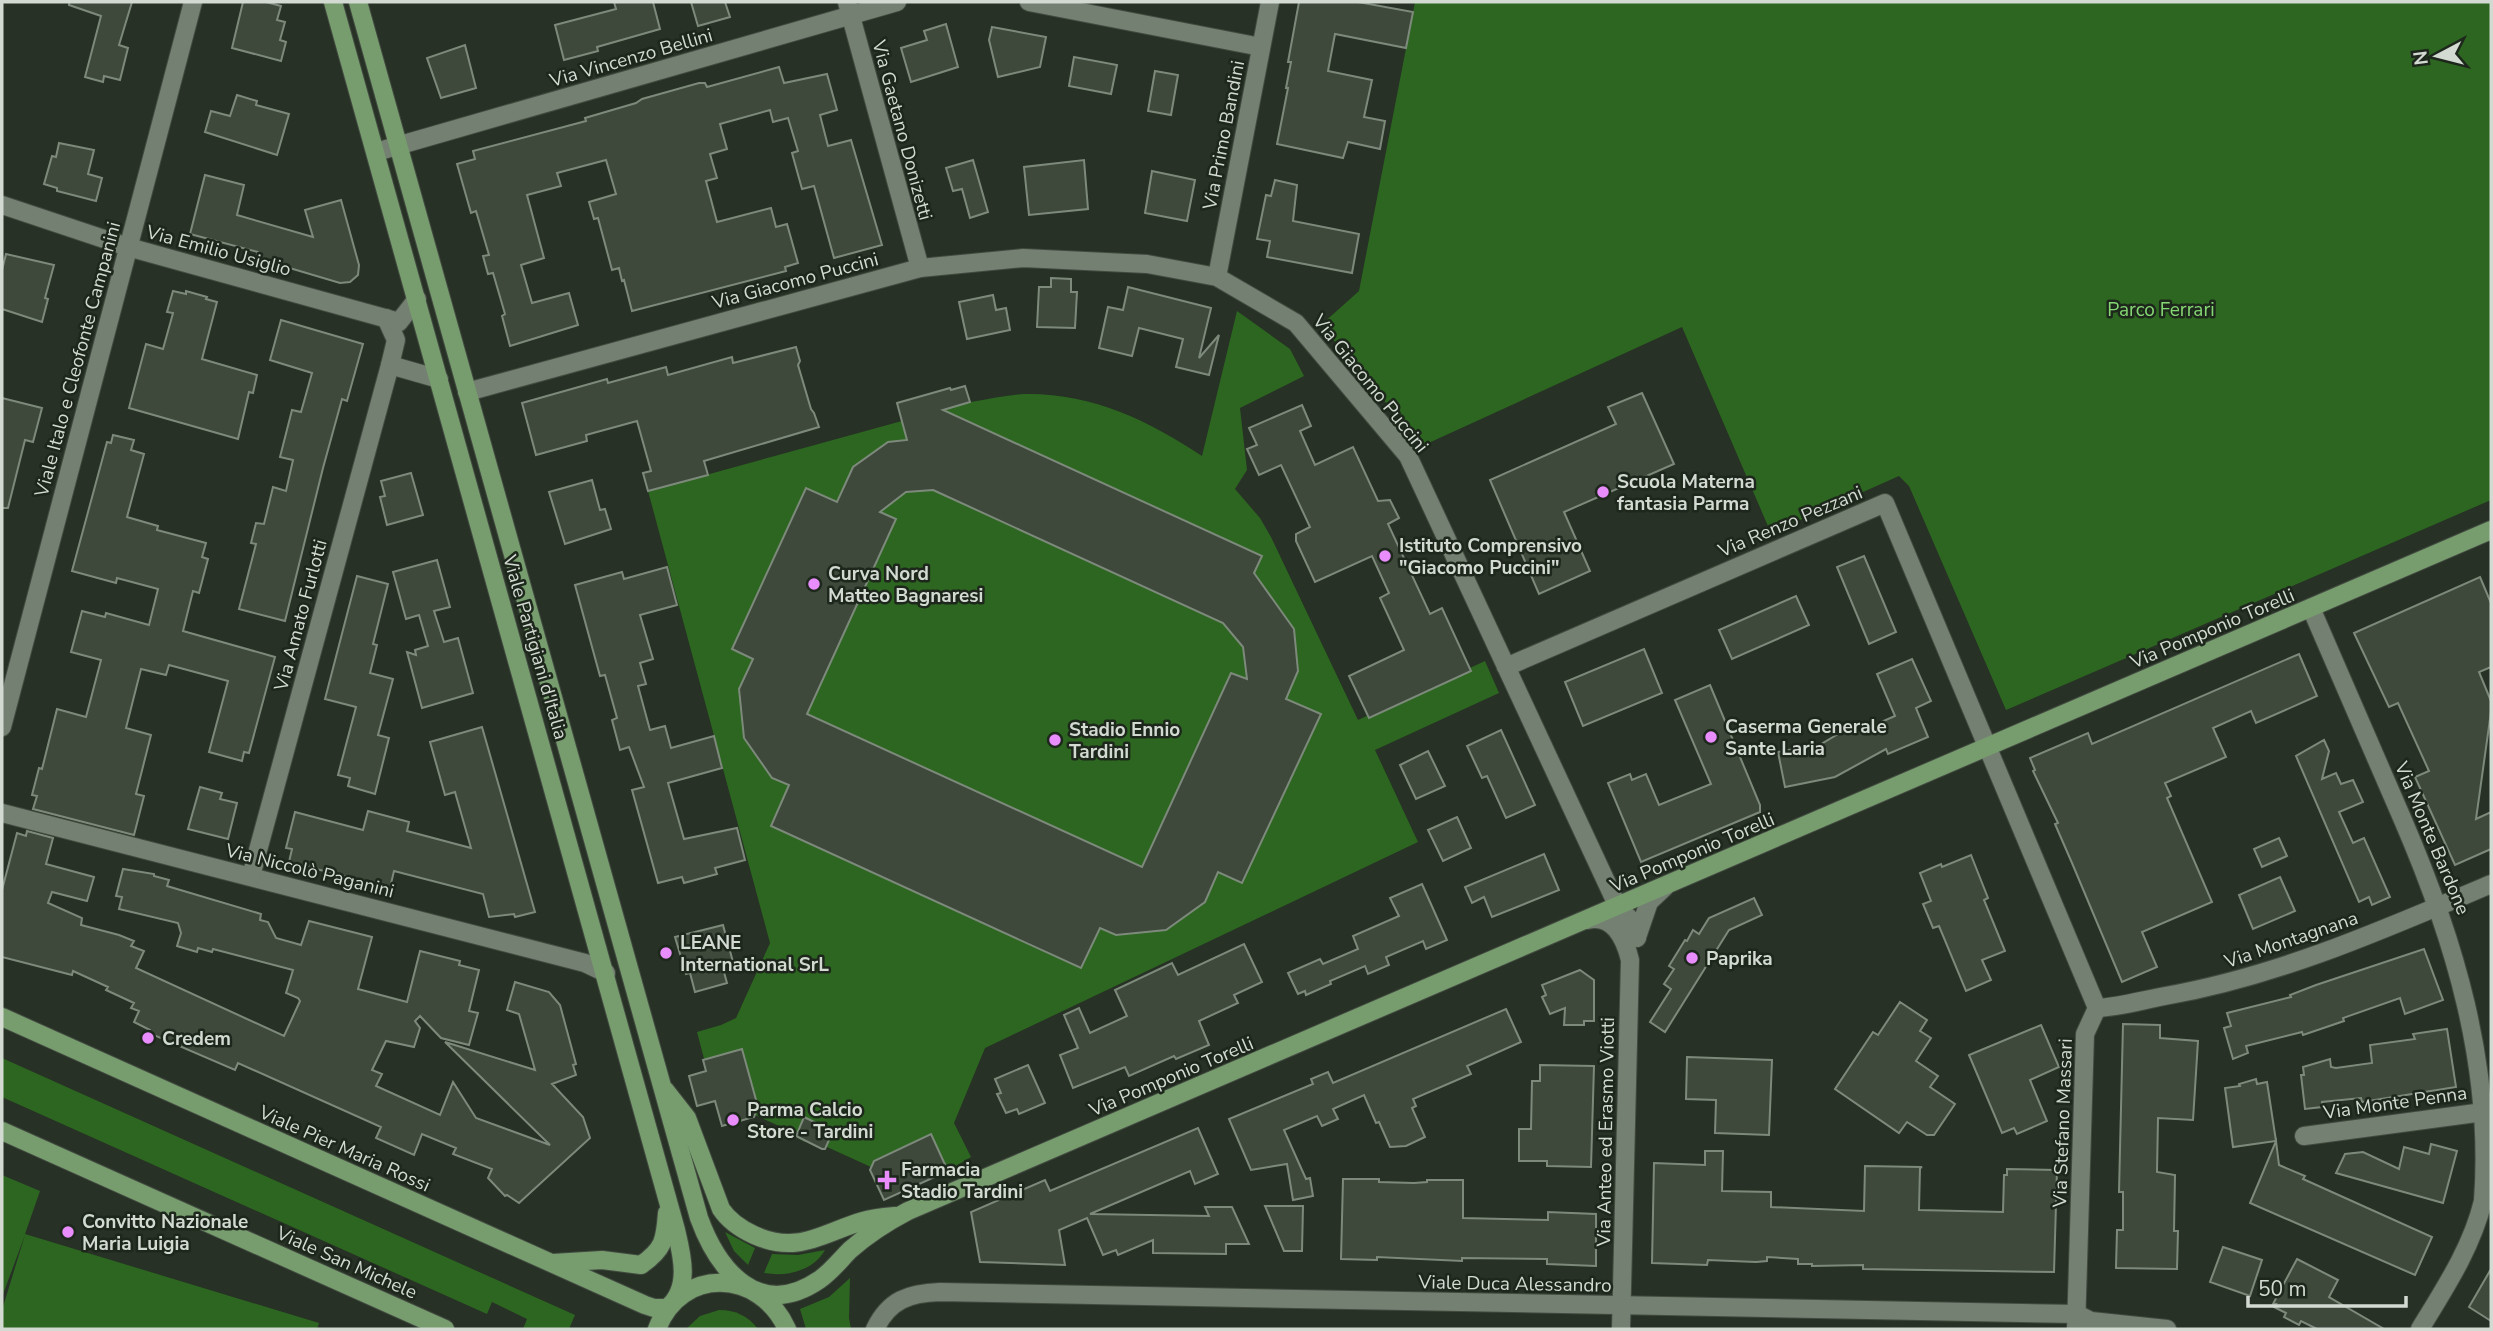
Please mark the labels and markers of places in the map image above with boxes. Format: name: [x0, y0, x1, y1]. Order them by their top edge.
place label: Scuola Materna fantasia Parma: [1617, 469, 1755, 517]
marker: Scuola Materna fantasia Parma: [1595, 484, 1611, 500]
place label: Istituto Comprensivo "Giacomo Puccini": [1399, 533, 1582, 581]
marker: Istituto Comprensivo "Giacomo Puccini": [1377, 548, 1393, 564]
place label: Curva Nord Matteo Bagnaresi: [828, 561, 983, 609]
marker: Curva Nord Matteo Bagnaresi: [806, 576, 822, 592]
place label: Caserma Generale Sante Laria: [1725, 714, 1887, 762]
place label: Stadio Ennio Tardini: [1069, 717, 1180, 765]
marker: Caserma Generale Sante Laria: [1703, 729, 1719, 745]
marker: Stadio Ennio Tardini: [1047, 732, 1063, 748]
place label: LEANE International SrL: [680, 930, 829, 978]
marker: LEANE International SrL: [658, 945, 674, 961]
place label: Paprika: [1706, 946, 1773, 972]
marker: Paprika: [1684, 950, 1700, 966]
place label: Credem: [162, 1026, 231, 1052]
marker: Credem: [140, 1030, 156, 1046]
place label: Parma Calcio Store - Tardini: [747, 1097, 873, 1145]
marker: Parma Calcio Store - Tardini: [725, 1112, 741, 1128]
place label: Farmacia Stadio Tardini: [901, 1157, 1023, 1205]
marker: Farmacia Stadio Tardini: [879, 1172, 895, 1188]
place label: Convitto Nazionale Maria Luigia: [82, 1209, 248, 1257]
marker: Convitto Nazionale Maria Luigia: [60, 1224, 76, 1240]

